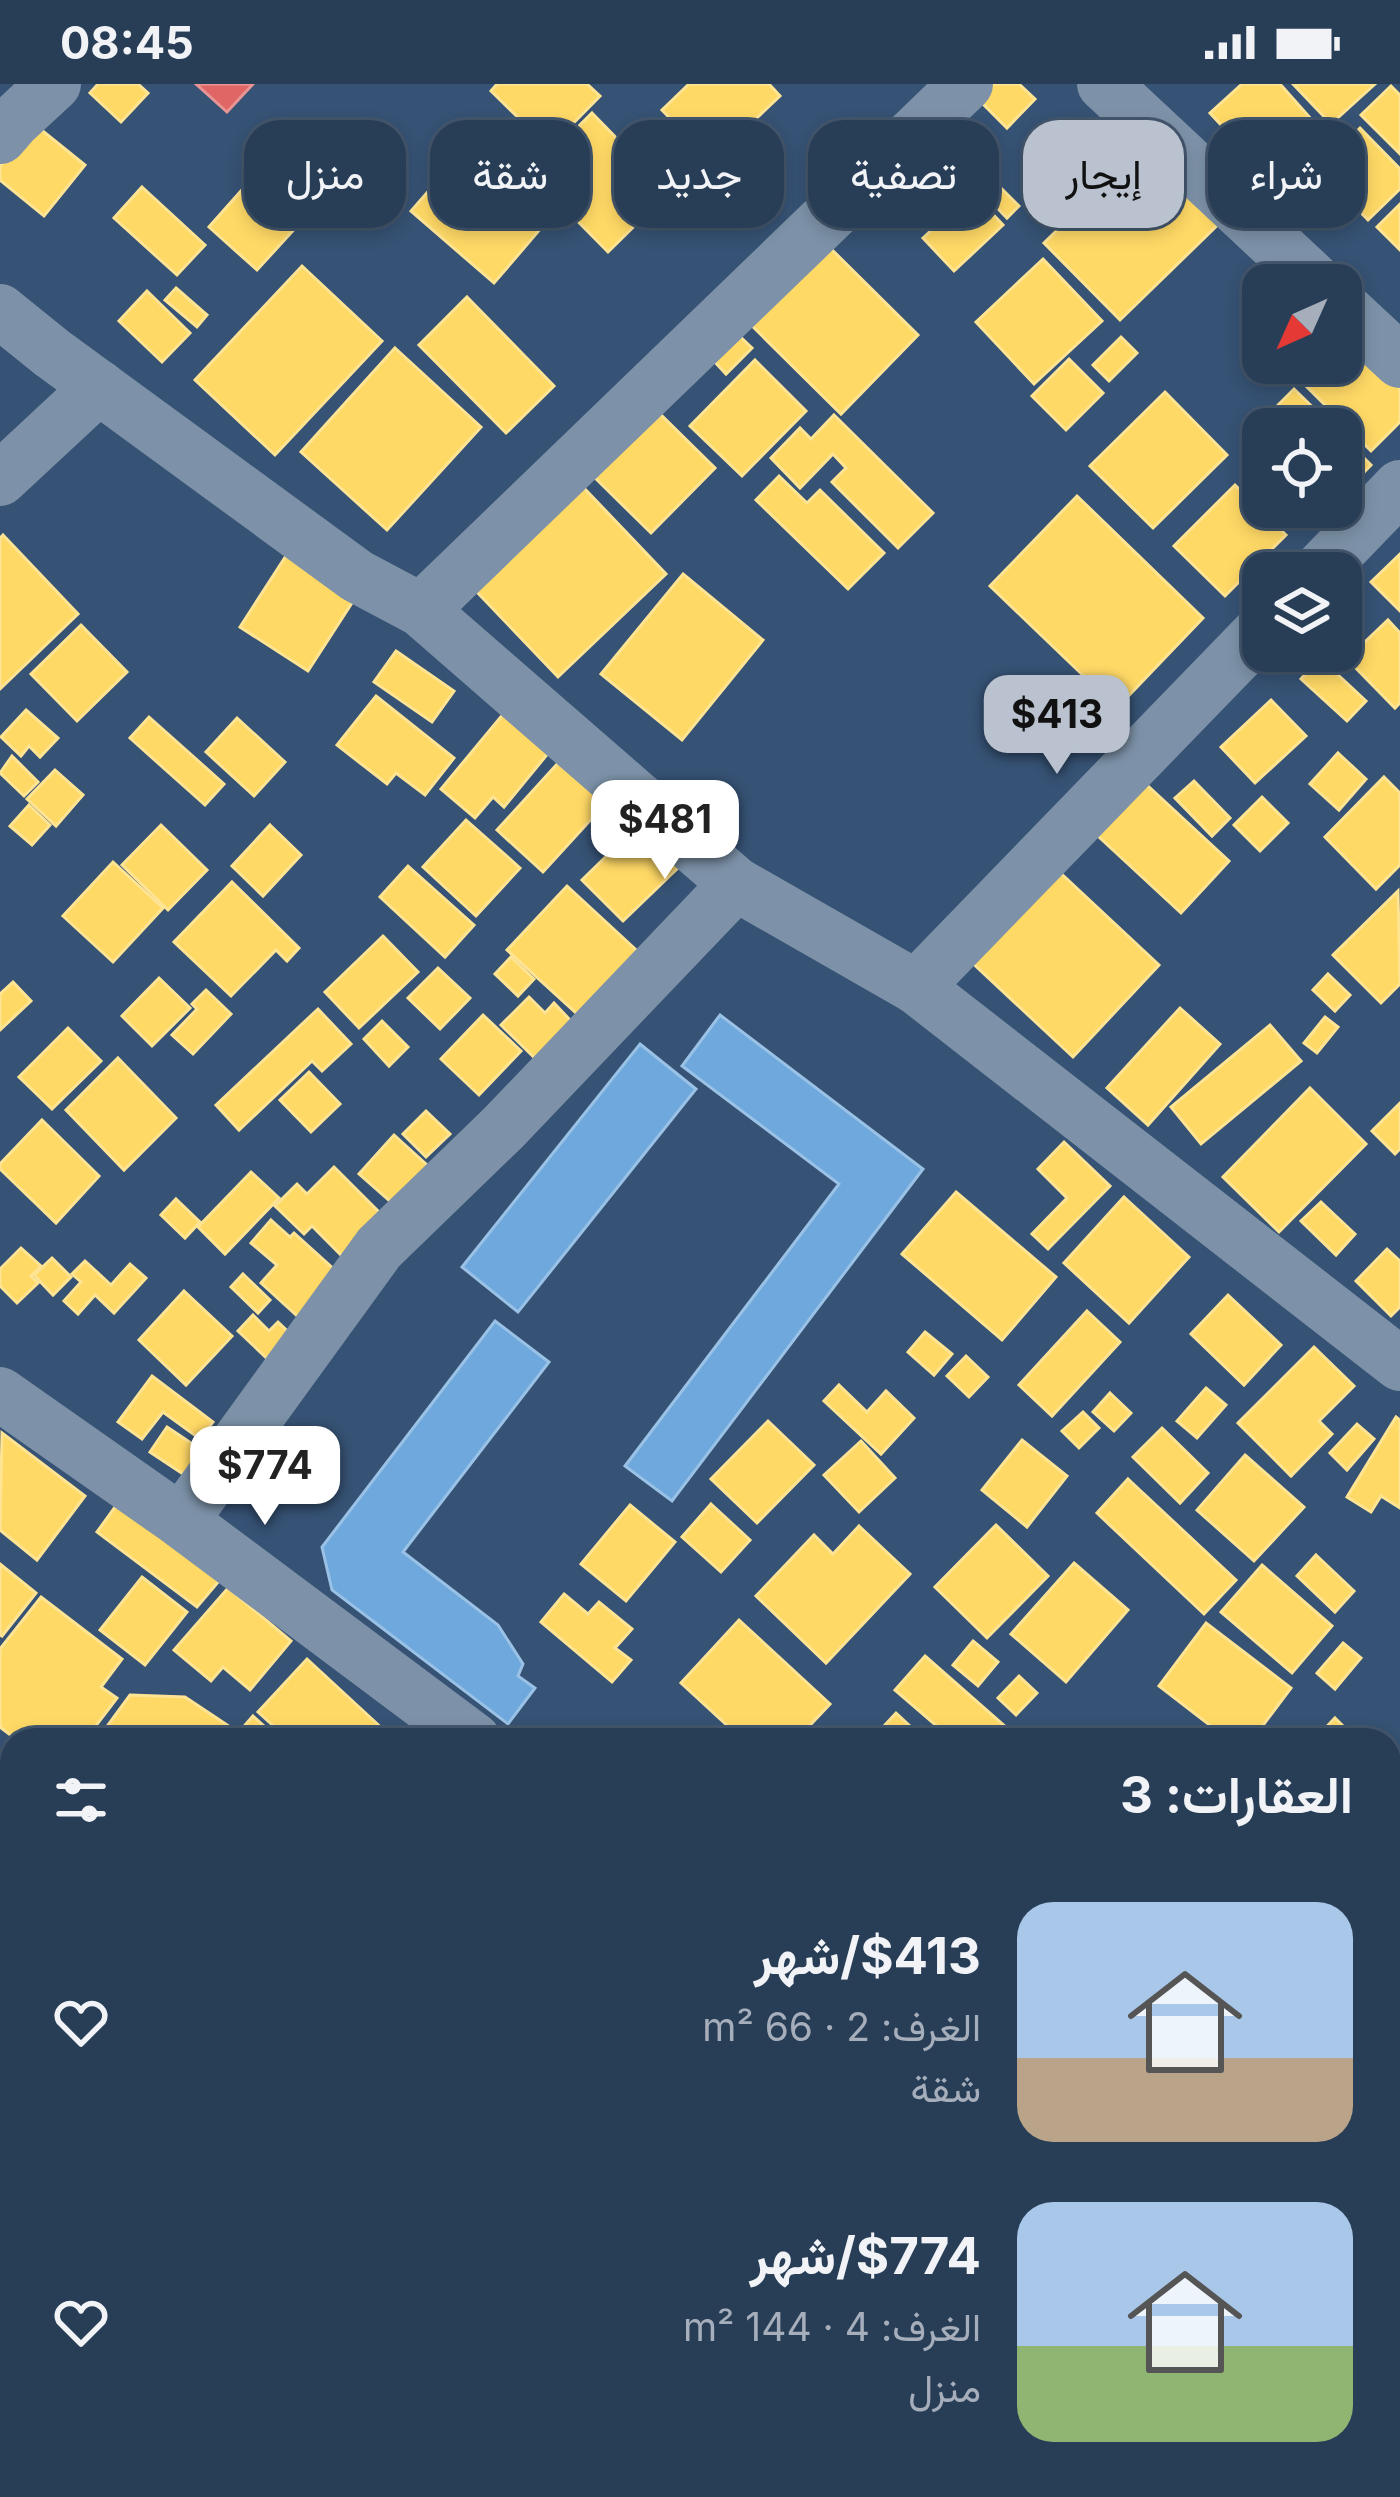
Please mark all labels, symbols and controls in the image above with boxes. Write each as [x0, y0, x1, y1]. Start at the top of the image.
text: 08:45 [60, 15, 194, 70]
chip: منزل [244, 120, 406, 228]
chip: شقة [430, 120, 590, 228]
chip: جديد [614, 120, 784, 228]
chip: تصفية [808, 120, 999, 228]
chip: إيجار [1023, 120, 1184, 228]
chip: شراء [1208, 120, 1365, 228]
north arrow [1242, 264, 1362, 384]
map controls [1242, 264, 1362, 672]
button: locate [1242, 408, 1362, 528]
button: layers [1242, 552, 1362, 672]
pin: $413 [986, 675, 1128, 777]
text: $413 [1011, 690, 1103, 737]
pin: $481 [594, 780, 736, 882]
text: $481 [618, 795, 712, 842]
pin: $774 [194, 1426, 336, 1528]
text: $774 [217, 1441, 313, 1488]
text: العقارات: 3 [1120, 1764, 1353, 1825]
icon: filters [48, 1767, 114, 1833]
text: $413/شهر [754, 1925, 981, 1986]
icon: home [1113, 1950, 1257, 2094]
icon: heart [48, 1989, 114, 2055]
text: الغرف: 2 · 66 m² [702, 2003, 981, 2050]
text: شقة [911, 2064, 981, 2111]
text: $774/شهر [750, 2225, 981, 2286]
icon: home [1113, 2250, 1257, 2394]
icon: heart [48, 2289, 114, 2355]
text: الغرف: 4 · 144 m² [683, 2303, 981, 2350]
text: منزل [908, 2364, 981, 2411]

